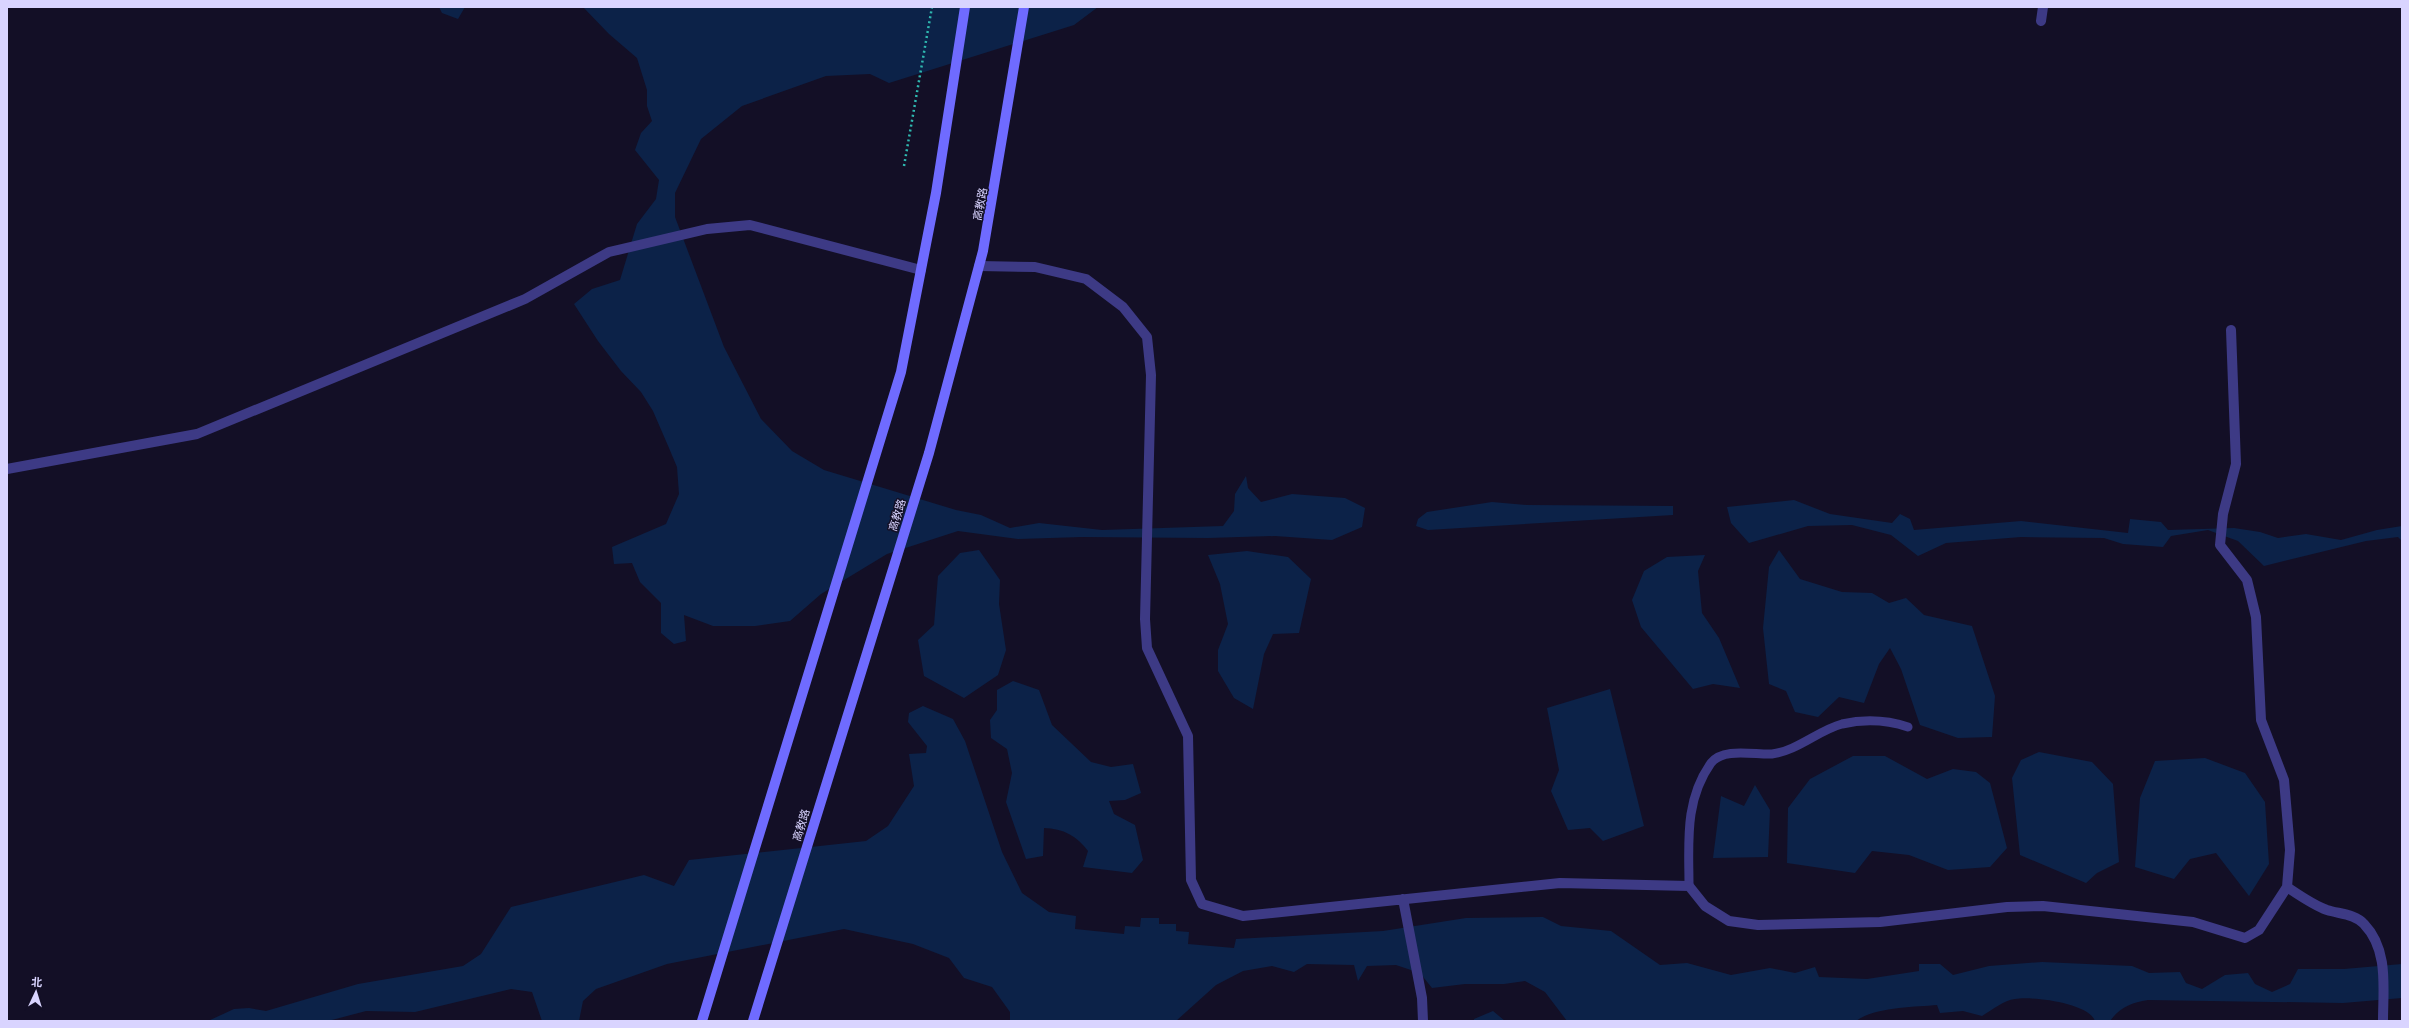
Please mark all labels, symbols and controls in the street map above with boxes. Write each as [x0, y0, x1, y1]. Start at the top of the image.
street label: 高教路 [970, 186, 989, 221]
street label: 高教路 [885, 497, 908, 533]
street label: 高教路 [789, 807, 812, 843]
north arrow [16, 972, 56, 1012]
text: 北 [31, 975, 43, 988]

